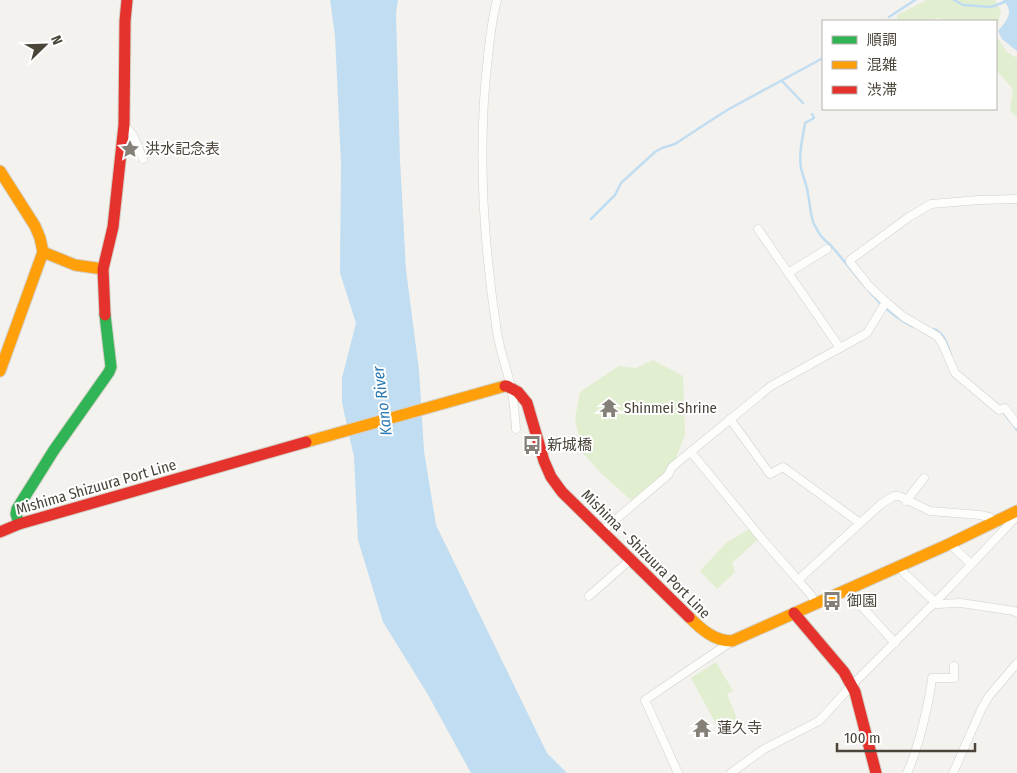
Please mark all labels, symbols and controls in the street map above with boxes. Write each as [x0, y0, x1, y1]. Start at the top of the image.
north arrow [20, 20, 70, 70]
legend [822, 20, 997, 110]
text: 順調 [867, 31, 897, 49]
text: N [47, 33, 66, 47]
text: 混雑 [867, 56, 897, 74]
text: 渋滞 [867, 81, 897, 99]
place icon: 洪水記念表 [119, 138, 141, 160]
place label: 洪水記念表 [145, 140, 220, 158]
water label: Kano River [368, 365, 396, 437]
temple icon: Shinmei Shrine [598, 397, 620, 419]
place label: Shinmei Shrine [624, 399, 717, 417]
bus stop icon: 新城橋 [521, 434, 543, 456]
place label: 新城橋 [547, 436, 592, 454]
street label: Mishima Shizuura Port Line [14, 455, 178, 519]
street label: Mishima - Shizuura Port Line [578, 486, 714, 622]
bus stop icon: 御園 [821, 590, 843, 612]
place label: 御園 [847, 592, 877, 610]
temple icon: 蓮久寺 [691, 717, 713, 739]
place label: 蓮久寺 [717, 719, 762, 737]
scale bar [837, 720, 974, 752]
text: 100 m [844, 729, 881, 747]

